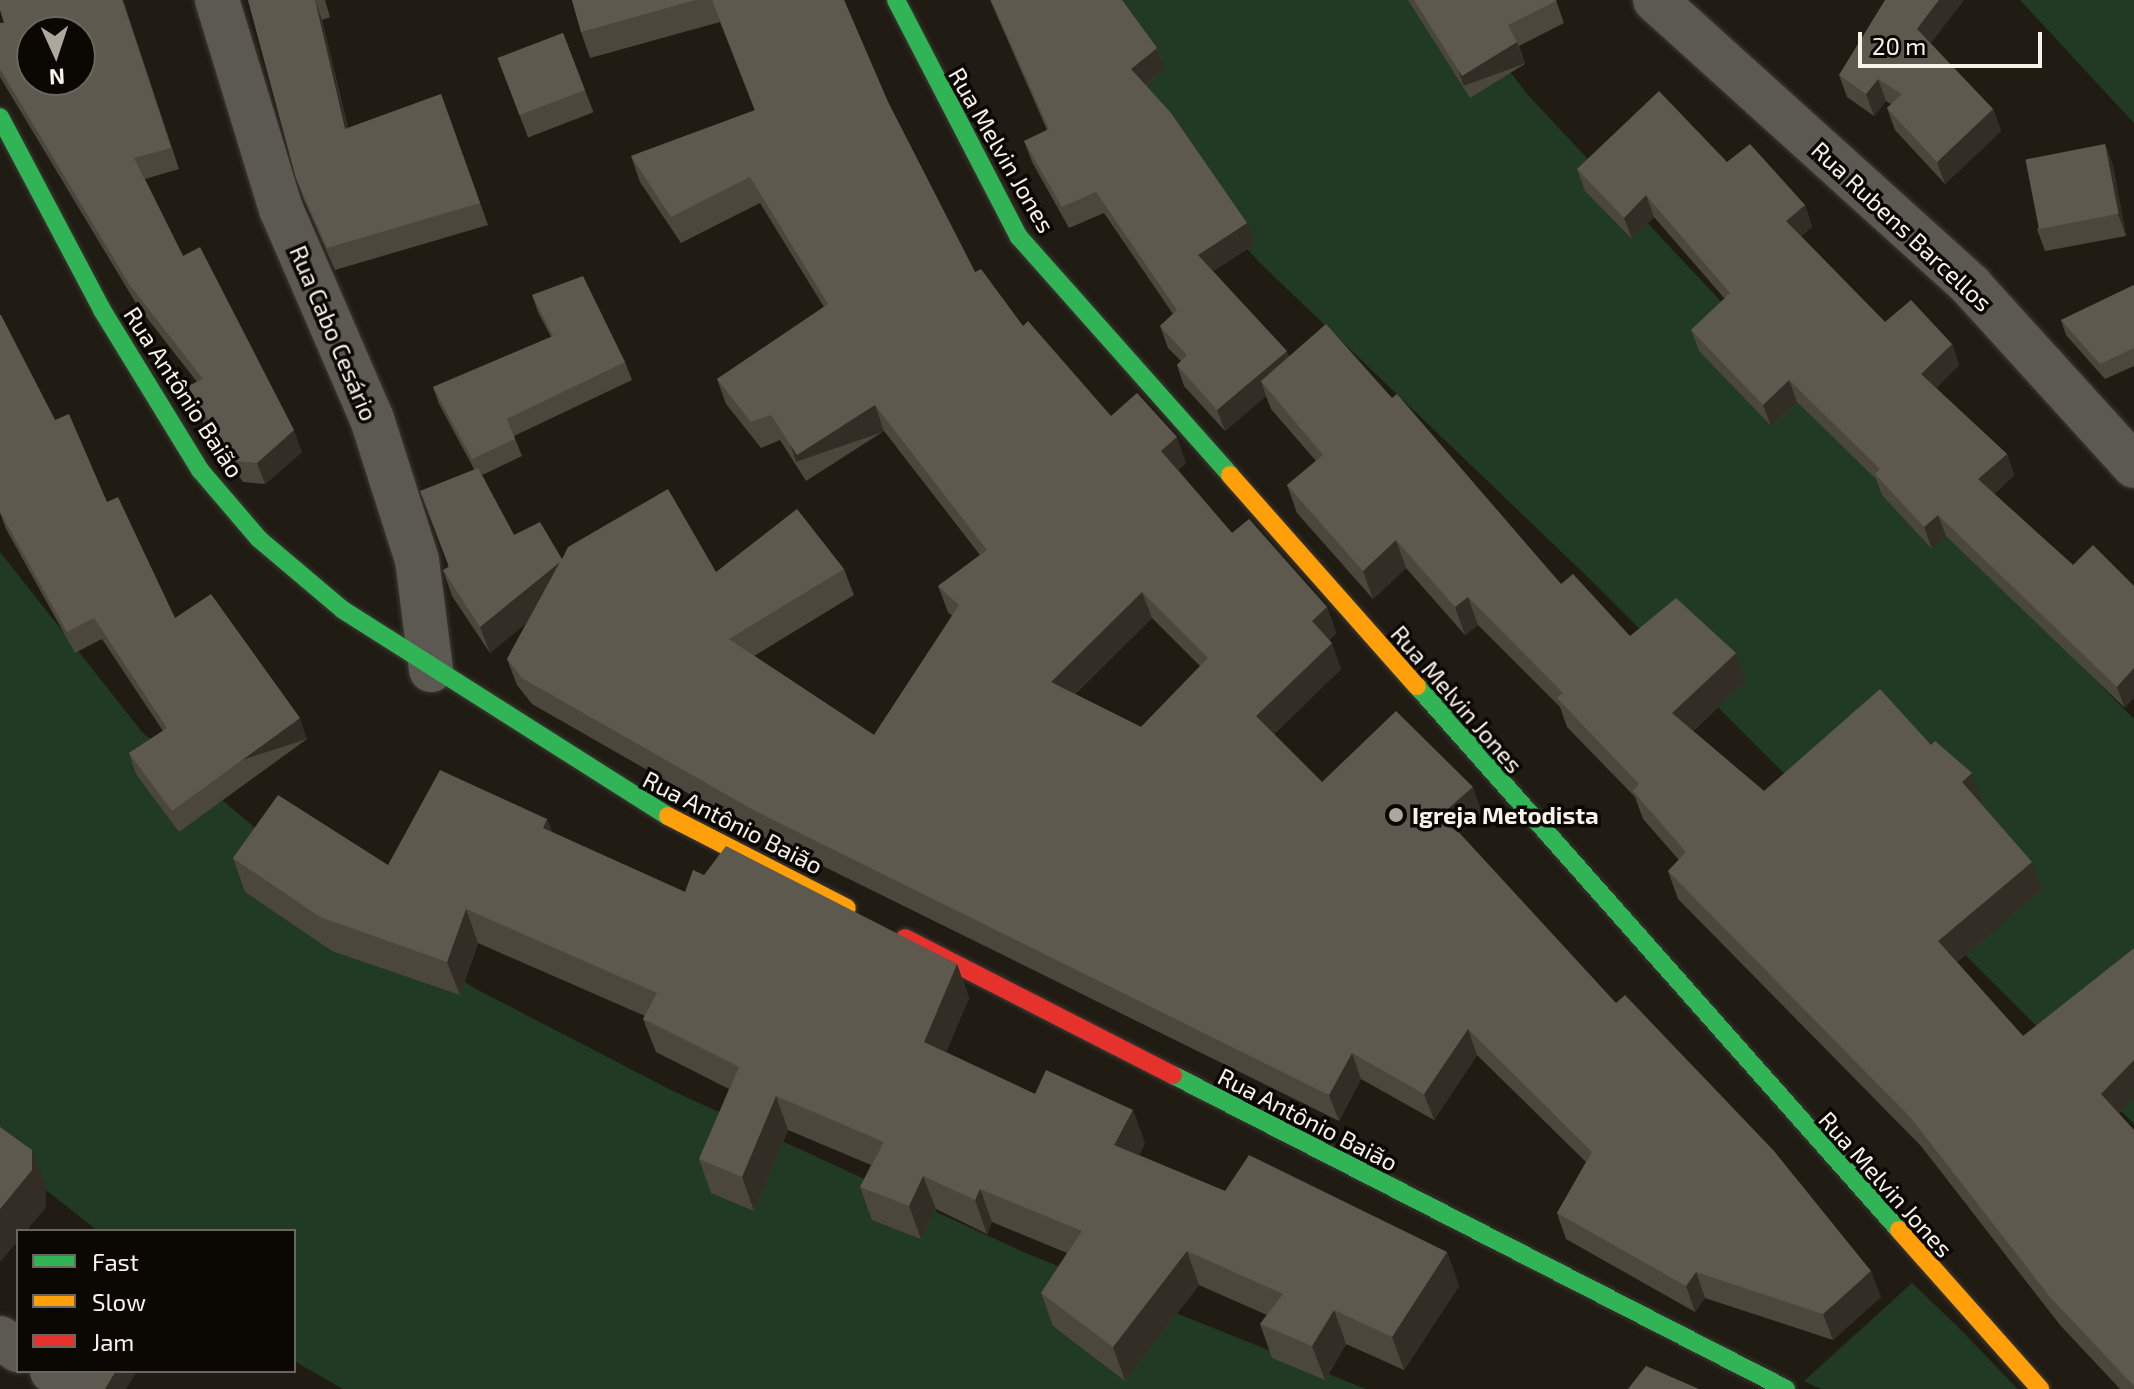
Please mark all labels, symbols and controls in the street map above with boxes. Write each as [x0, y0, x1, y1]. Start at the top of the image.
north arrow [16, 16, 96, 96]
scale bar [1862, 16, 2046, 66]
text: 20 m [1872, 31, 1926, 60]
street label: Rua Melvin Jones [943, 62, 1061, 238]
text: N [49, 65, 66, 91]
street label: Rua Rubens Barcellos [1806, 135, 1998, 317]
street label: Rua Cabo Cesário [284, 241, 384, 425]
street label: Rua Antônio Baião [118, 301, 250, 483]
street label: Rua Melvin Jones [1385, 619, 1529, 779]
street label: Rua Antônio Baião [638, 764, 828, 880]
place label: Igreja Metodista [1412, 801, 1599, 829]
marker: Igreja Metodista [1387, 806, 1405, 824]
street label: Rua Antônio Baião [1213, 1061, 1403, 1177]
street label: Rua Melvin Jones [1813, 1105, 1959, 1263]
legend [16, 1229, 296, 1373]
text: Fast [92, 1247, 139, 1276]
text: Slow [92, 1287, 146, 1316]
text: Jam [92, 1327, 134, 1356]

